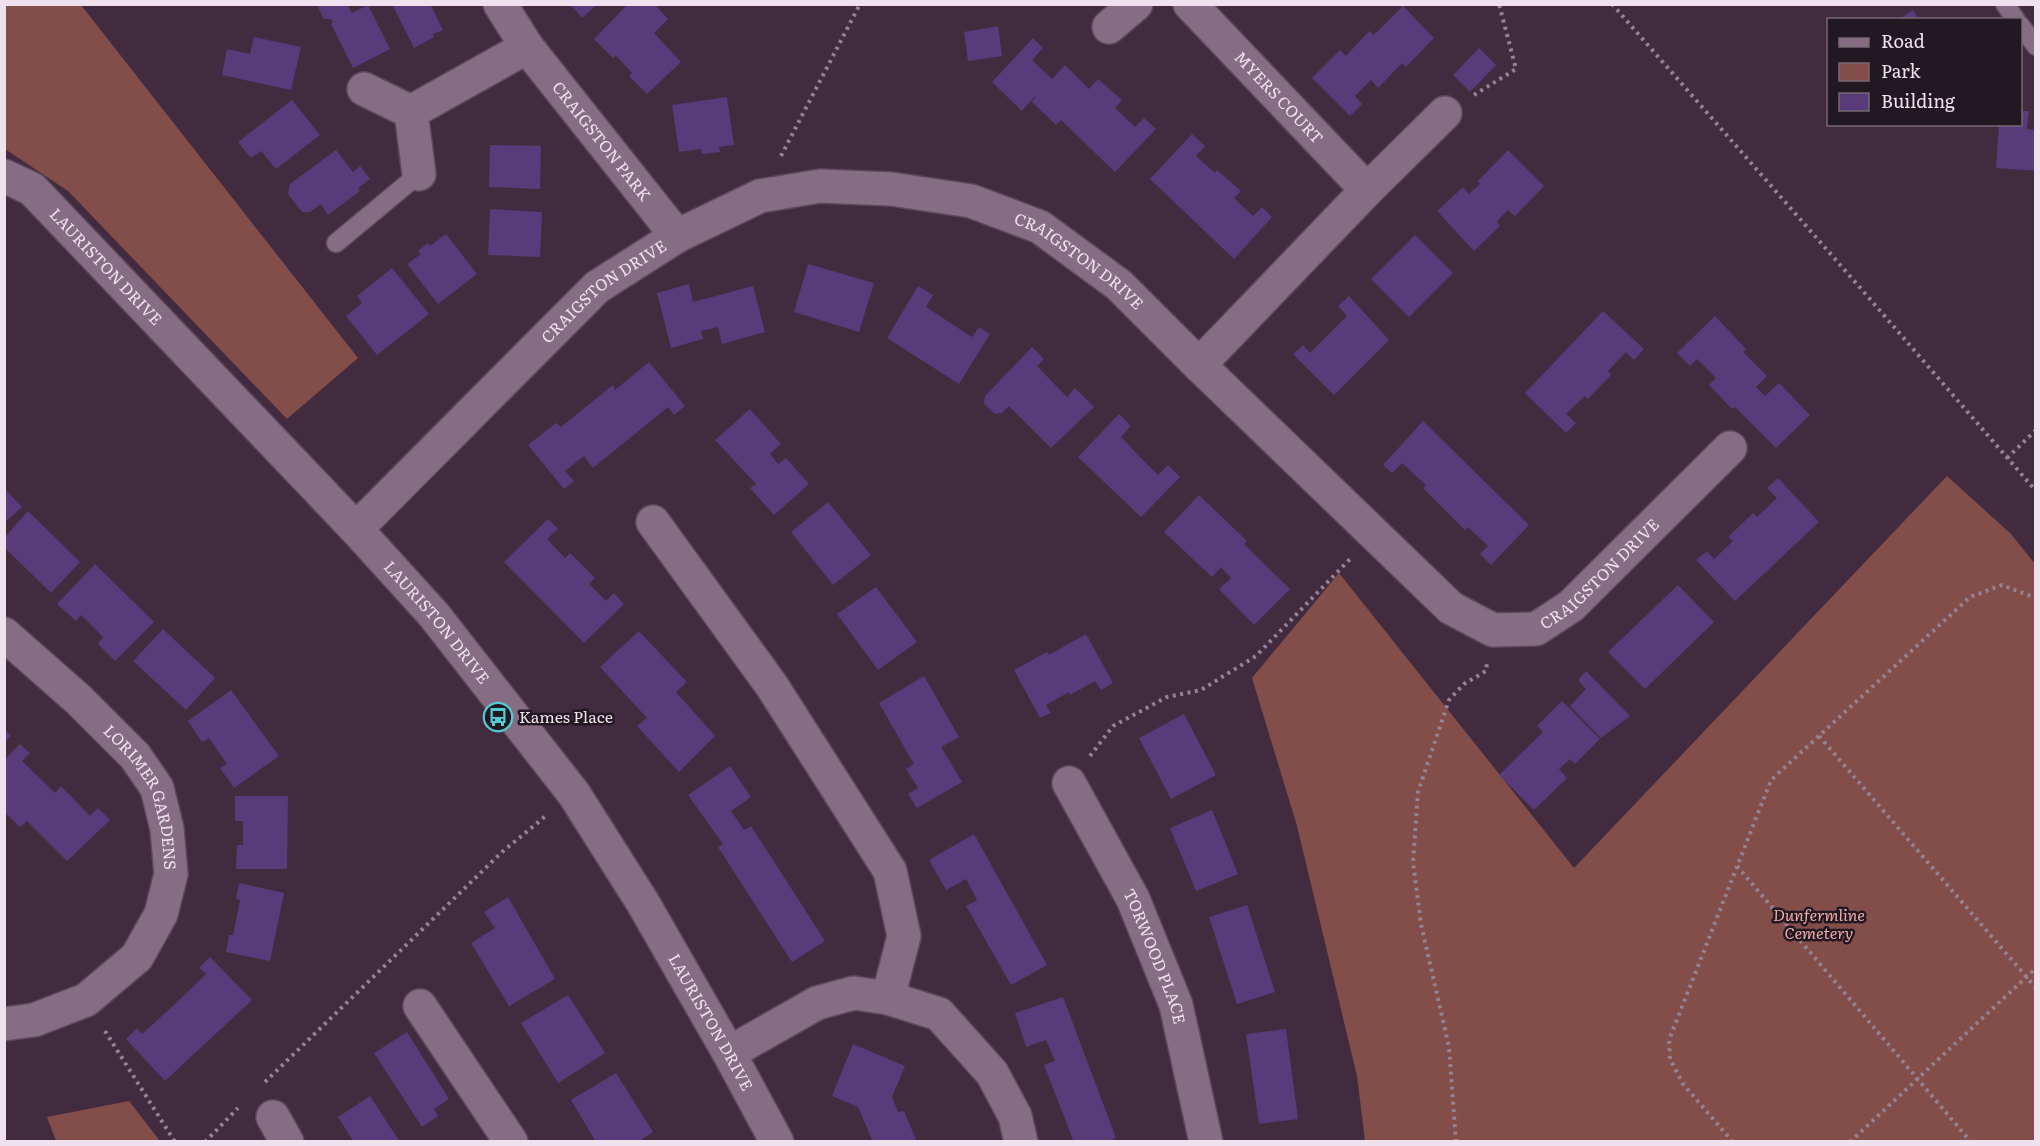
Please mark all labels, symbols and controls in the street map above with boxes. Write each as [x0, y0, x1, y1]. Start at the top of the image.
legend [1827, 18, 2022, 126]
text: Road [1881, 27, 1925, 54]
street label: MYERS COURT [1230, 45, 1330, 149]
text: Park [1881, 57, 1922, 84]
street label: CRAIGSTON PARK [547, 76, 658, 206]
text: Building [1881, 87, 1956, 114]
street label: LAURISTON DRIVE [45, 202, 168, 330]
street label: CRAIGSTON DRIVE [1011, 205, 1150, 314]
street label: CRAIGSTON DRIVE [535, 233, 670, 348]
street label: CRAIGSTON DRIVE [1534, 512, 1664, 635]
street label: LAURISTON DRIVE [379, 555, 496, 688]
bus stop icon: Kames Place [482, 701, 514, 733]
place label: Kames Place [519, 704, 613, 728]
street label: LORIMER GARDENS [99, 718, 184, 871]
street label: TORWOOD PLACE [1118, 884, 1193, 1026]
park label: Dunfermline Cemetery [1773, 902, 1865, 944]
street label: LAURISTON DRIVE [663, 949, 760, 1095]

